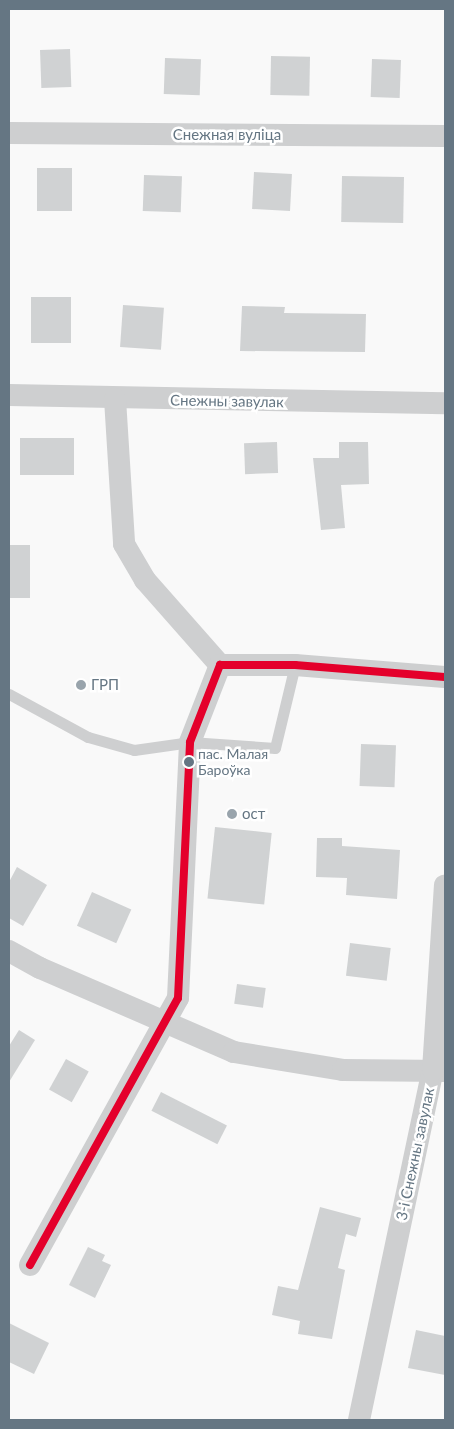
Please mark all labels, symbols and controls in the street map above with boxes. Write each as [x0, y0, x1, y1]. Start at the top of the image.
street label: Снежная вуліца [173, 126, 281, 144]
street label: Снежны завулак [170, 391, 284, 411]
place label: ГРП [91, 676, 119, 694]
marker: ГРП [75, 679, 87, 691]
place label: пас. Малая Бароўка [198, 746, 268, 779]
marker: пас. Малая Бароўка [184, 757, 194, 767]
place label: ост [242, 805, 265, 823]
marker: ост [226, 808, 238, 820]
street label: 3-і Снежны завулак [392, 1086, 438, 1222]

